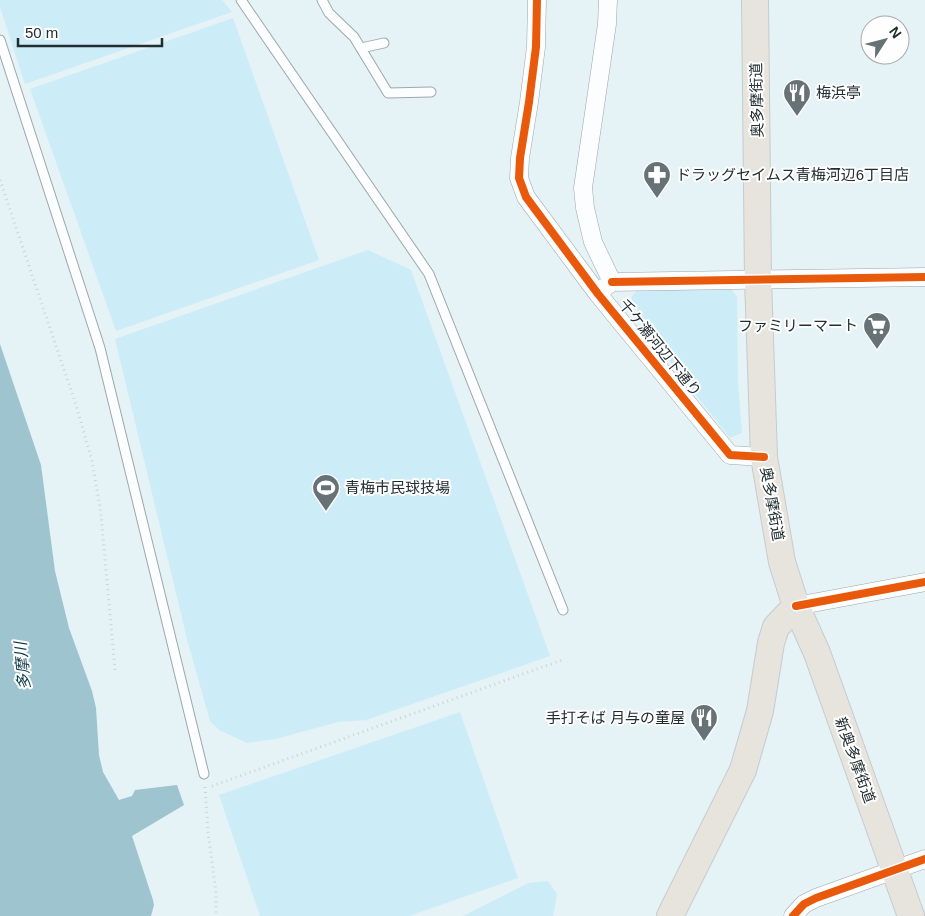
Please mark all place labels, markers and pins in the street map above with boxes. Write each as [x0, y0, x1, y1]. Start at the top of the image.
restaurant icon: 梅浜亭 [782, 78, 812, 117]
place label: 梅浜亭 [816, 84, 861, 101]
pharmacy icon: ドラッグセイムス青梅河辺6丁目店 [642, 160, 672, 199]
place label: ドラッグセイムス青梅河辺6丁目店 [676, 166, 909, 183]
supermarket icon: ファミリーマート [862, 311, 892, 350]
place label: ファミリーマート [738, 317, 858, 334]
sports icon: 青梅市民球技場 [311, 473, 341, 512]
place label: 青梅市民球技場 [345, 479, 450, 496]
restaurant icon: 手打そば 月与の童屋 [689, 703, 719, 742]
place label: 手打そば 月与の童屋 [546, 709, 685, 726]

